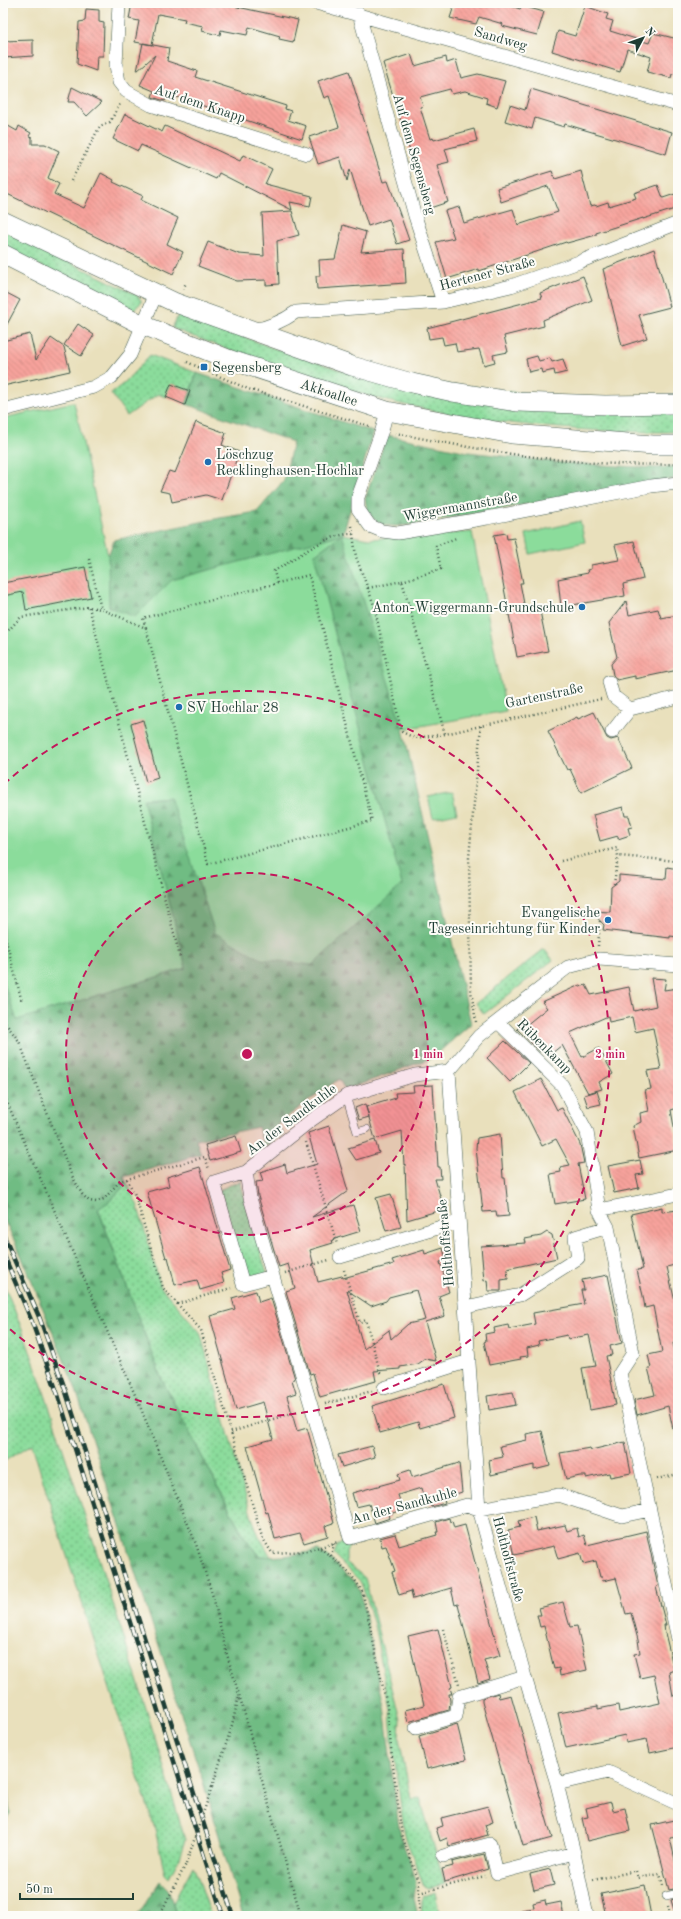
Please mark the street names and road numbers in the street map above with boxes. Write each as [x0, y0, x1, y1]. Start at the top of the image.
street label: Sandweg [473, 25, 529, 53]
street label: Auf dem Knapp [152, 83, 247, 125]
street label: Auf dem Segensberg [390, 92, 438, 217]
street label: Hertener Straße [438, 254, 537, 293]
street label: Akkoallee [298, 377, 359, 409]
street label: Wiggermannstraße [402, 490, 519, 524]
street label: Gartenstraße [504, 681, 584, 711]
street label: Rübenkamp [514, 1017, 574, 1077]
street label: An der Sandkuhle [244, 1082, 339, 1158]
street label: Holthoffstraße [435, 1199, 457, 1287]
street label: An der Sandkuhle [350, 1485, 459, 1527]
street label: Holthoffstraße [490, 1515, 526, 1604]

